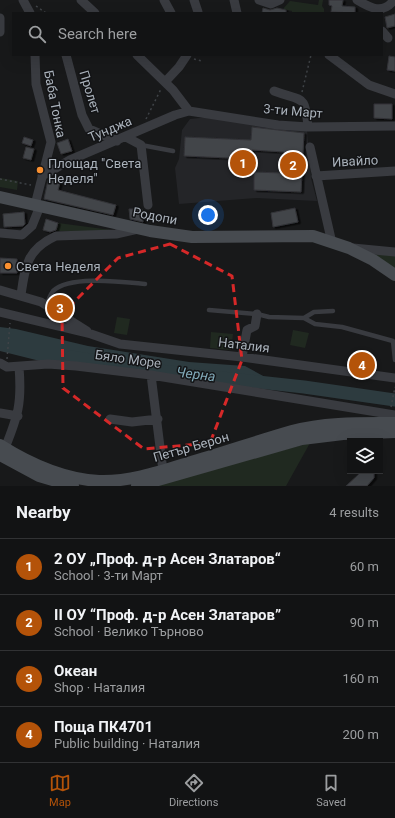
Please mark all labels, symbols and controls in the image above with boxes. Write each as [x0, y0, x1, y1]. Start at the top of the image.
search box [12, 12, 383, 56]
icon: search [26, 23, 48, 45]
text: Search here [58, 25, 137, 43]
street label: Баба Тонка [41, 69, 69, 139]
street label: Пролет [76, 69, 104, 115]
street label: 3-ти Март [263, 101, 323, 121]
street label: Тунджа [86, 113, 134, 145]
pin: 1 [230, 148, 256, 178]
pin: 2 [280, 150, 306, 180]
street label: Ивайло [332, 152, 378, 170]
place label: Площад "Света Неделя" [48, 156, 141, 186]
marker: Площад "Света Неделя" [35, 165, 45, 175]
street label: Родопи [131, 204, 179, 228]
your location [198, 205, 218, 225]
place label: Света Неделя [16, 259, 101, 274]
marker: Света Неделя [3, 261, 13, 271]
pin: 3 [47, 293, 73, 323]
street label: Наталия [217, 334, 271, 356]
street label: Бяло Море [94, 347, 162, 371]
pin: 4 [349, 350, 375, 380]
water label: Черна [175, 364, 217, 384]
street label: Петър Берон [151, 429, 231, 465]
map controls [347, 438, 383, 474]
button: layers [347, 438, 383, 474]
text: Nearby [16, 502, 71, 522]
text: 4 results [329, 505, 379, 520]
text: 2 ОУ „Проф. д-р Асен Златаров“ [54, 550, 281, 568]
text: 1 [25, 559, 33, 574]
text: 60 m [350, 559, 379, 574]
text: School · 3-ти Март [54, 568, 163, 583]
text: II ОУ “Проф. д-р Асен Златаров” [54, 606, 281, 624]
text: 2 [25, 615, 33, 630]
text: 90 m [350, 615, 379, 630]
text: School · Велико Търново [54, 624, 204, 639]
text: Океан [54, 662, 97, 680]
text: 3 [25, 671, 33, 686]
text: 160 m [342, 671, 379, 686]
text: Shop · Наталия [54, 680, 145, 695]
text: Поща ПК4701 [54, 718, 153, 736]
text: 4 [25, 727, 33, 742]
text: 200 m [342, 727, 379, 742]
text: Public building · Наталия [54, 736, 200, 751]
tab: Map [49, 772, 71, 809]
tab: Directions [169, 772, 218, 809]
tab: Saved [316, 772, 346, 809]

